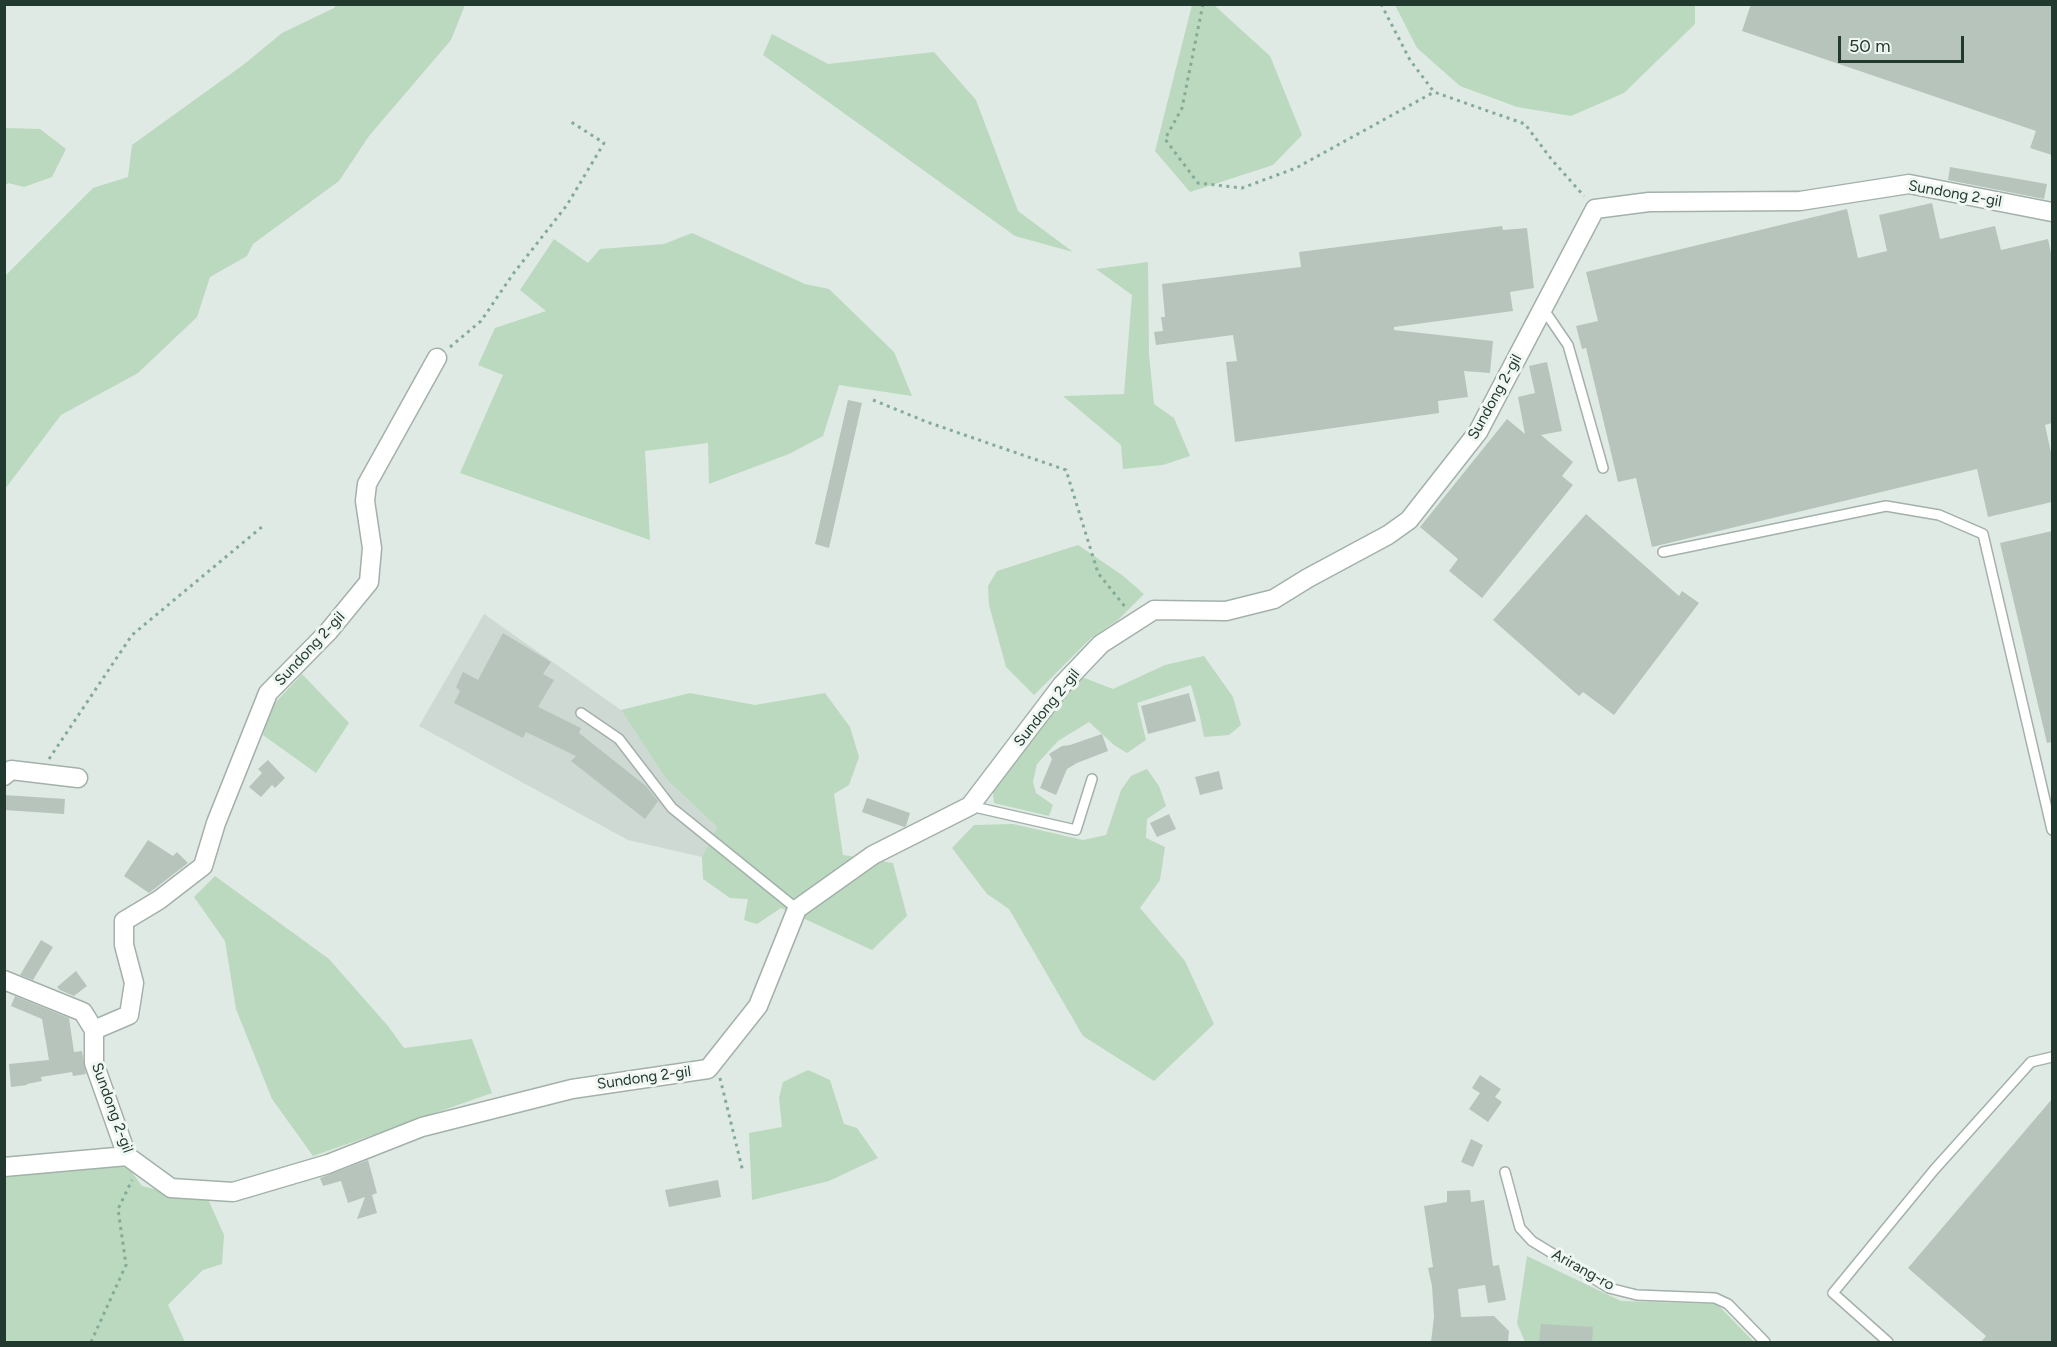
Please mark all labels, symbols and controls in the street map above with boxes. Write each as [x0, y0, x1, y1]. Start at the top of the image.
scale bar [1841, 24, 1967, 62]
text: 50 m [1849, 35, 1891, 57]
street label: Sundong 2-gil [1907, 177, 2003, 211]
street label: Sundong 2-gil [1464, 351, 1526, 443]
street label: Sundong 2-gil [271, 608, 349, 690]
street label: Sundong 2-gil [1010, 666, 1084, 750]
street label: Sundong 2-gil [87, 1061, 137, 1155]
street label: Sundong 2-gil [596, 1063, 692, 1093]
street label: Arirang-ro [1549, 1245, 1617, 1295]

